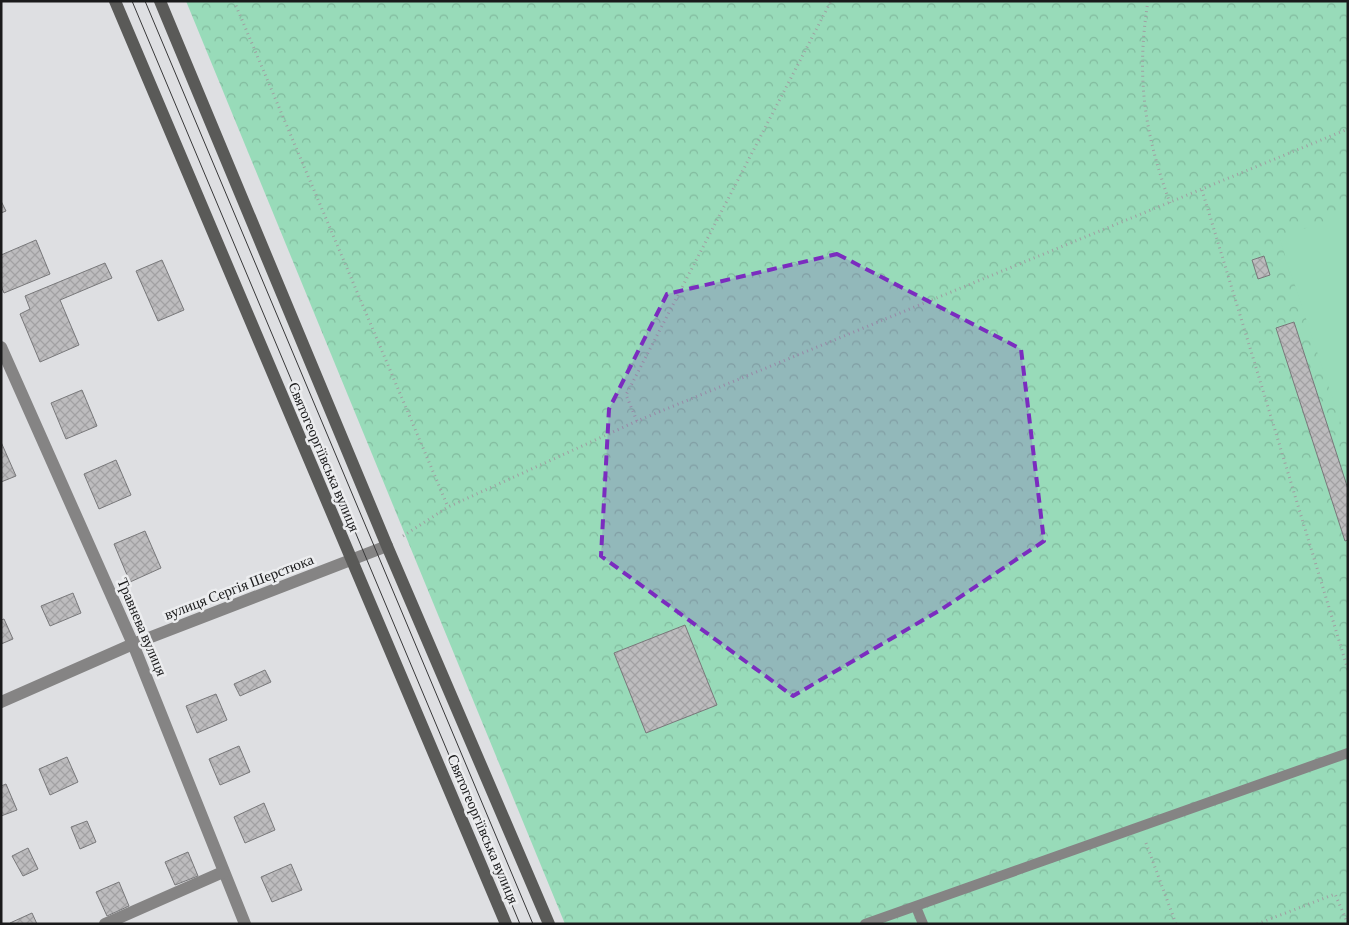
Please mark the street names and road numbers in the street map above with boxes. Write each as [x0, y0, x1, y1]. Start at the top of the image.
street label: Святогеоргіївська вулиця [285, 380, 363, 534]
street label: вулиця Сергія Шерстюка [162, 551, 316, 623]
street label: Травнева вулиця [114, 576, 170, 678]
street label: Святогеоргіївська вулиця [444, 752, 522, 906]

